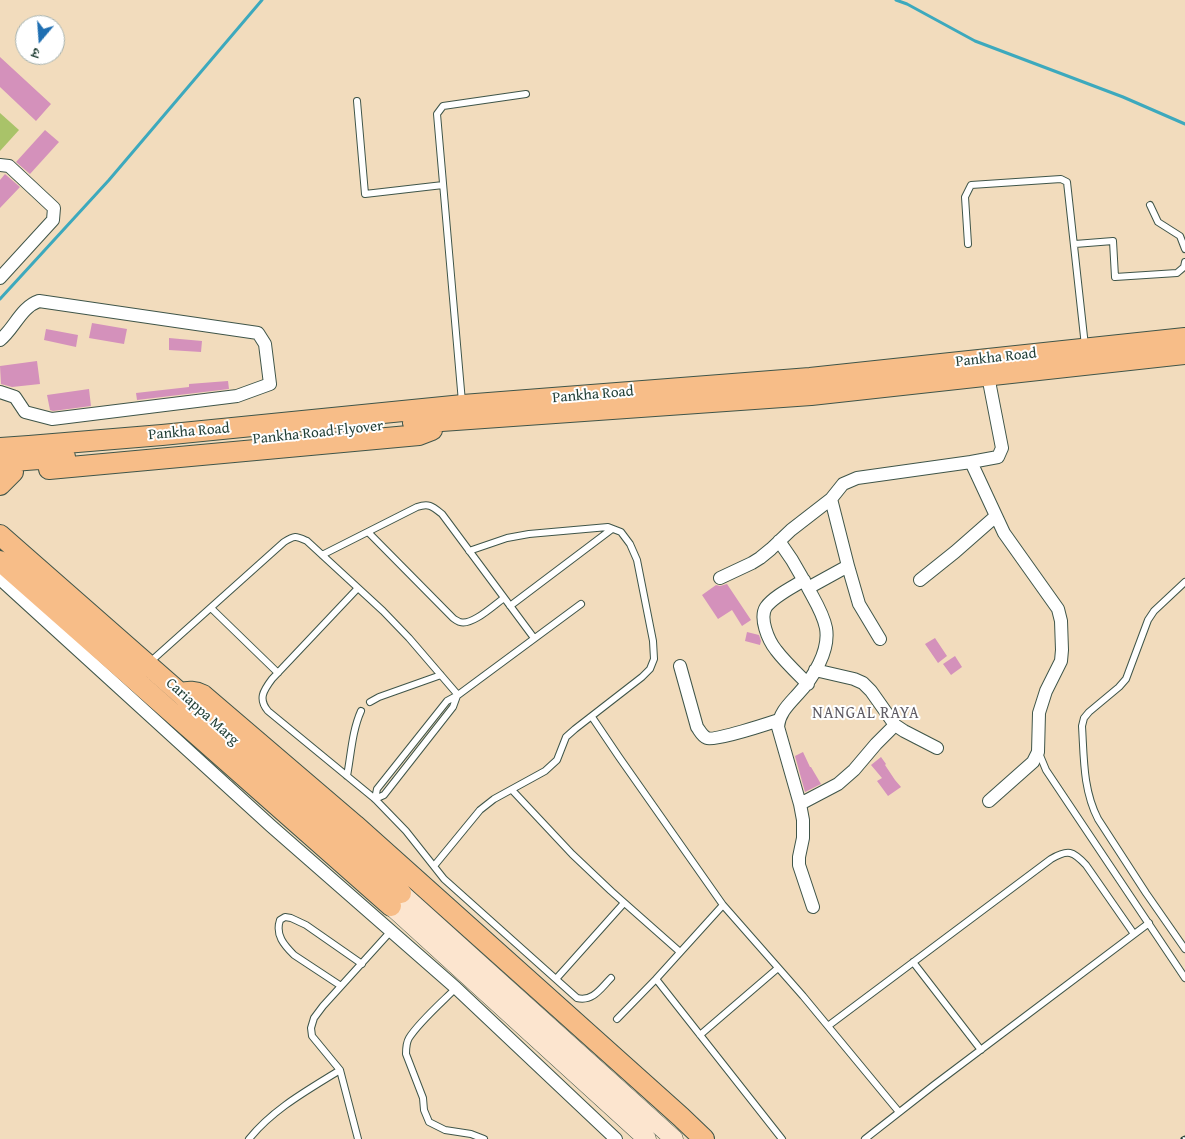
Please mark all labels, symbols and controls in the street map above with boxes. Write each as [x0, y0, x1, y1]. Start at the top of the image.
north arrow [15, 15, 65, 65]
text: उ [29, 43, 42, 64]
street label: Pankha Road [955, 345, 1037, 371]
street label: Pankha Road [552, 382, 634, 408]
street label: Pankha Road Flyover [252, 417, 384, 449]
street label: Pankha Road [148, 419, 230, 445]
street label: Cariappa Marg [162, 674, 242, 750]
district label: NANGAL RAYA [811, 704, 921, 724]

